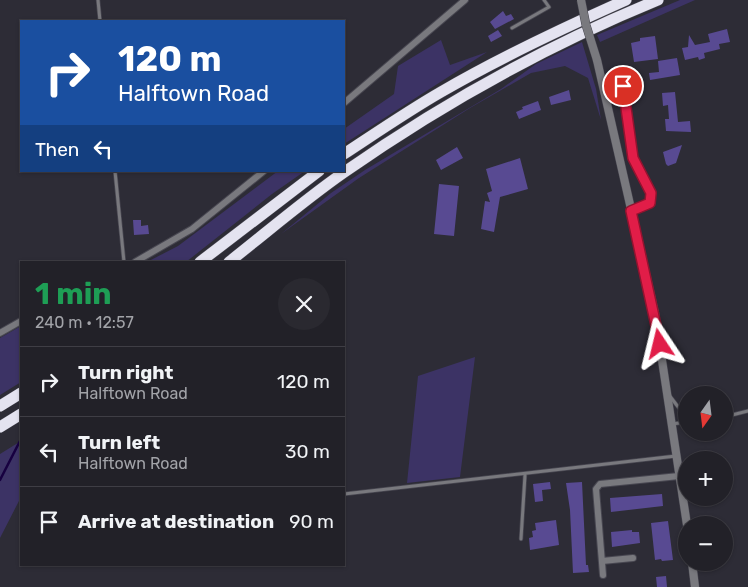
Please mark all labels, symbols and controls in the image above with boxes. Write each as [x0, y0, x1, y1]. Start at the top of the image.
text: 120 m [118, 38, 221, 80]
icon: right [35, 40, 100, 105]
pin [602, 65, 644, 107]
icon: arrive [609, 72, 637, 100]
text: Halftown Road [118, 80, 269, 107]
icon: left [89, 135, 117, 163]
text: Then [35, 138, 79, 161]
text: 1 min [35, 276, 112, 312]
button: close [278, 278, 330, 330]
text: 240 m · 12:57 [35, 313, 134, 332]
position arrow [633, 317, 685, 369]
text: Turn right [78, 361, 173, 384]
icon: right [35, 368, 63, 396]
text: 120 m [277, 370, 330, 393]
text: Halftown Road [78, 384, 188, 403]
north arrow [678, 386, 732, 441]
map controls [678, 386, 733, 571]
text: Turn left [78, 431, 160, 454]
icon: left [35, 438, 63, 466]
text: 30 m [285, 440, 330, 463]
button: + [678, 451, 733, 506]
text: Halftown Road [78, 454, 188, 473]
icon: arrive [35, 508, 63, 536]
text: Arrive at destination [78, 510, 274, 533]
text: 90 m [289, 510, 334, 533]
button: − [678, 516, 733, 571]

